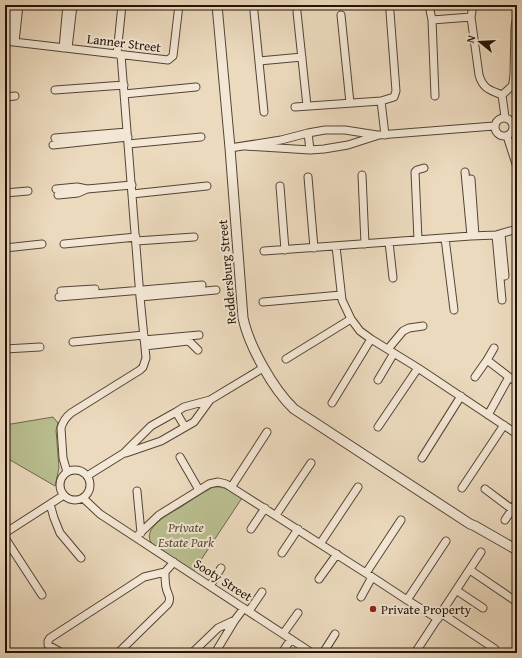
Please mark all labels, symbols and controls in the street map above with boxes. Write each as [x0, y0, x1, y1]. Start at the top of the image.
north arrow [460, 22, 500, 62]
street label: Lanner Street [86, 29, 162, 57]
text: N [462, 32, 479, 45]
street label: Reddersburg Street [213, 218, 241, 325]
park label: Private Estate Park [157, 518, 214, 552]
street label: Sooty Street [190, 554, 256, 606]
place label: Private Property [381, 600, 472, 619]
marker: Private Property [368, 604, 378, 614]

